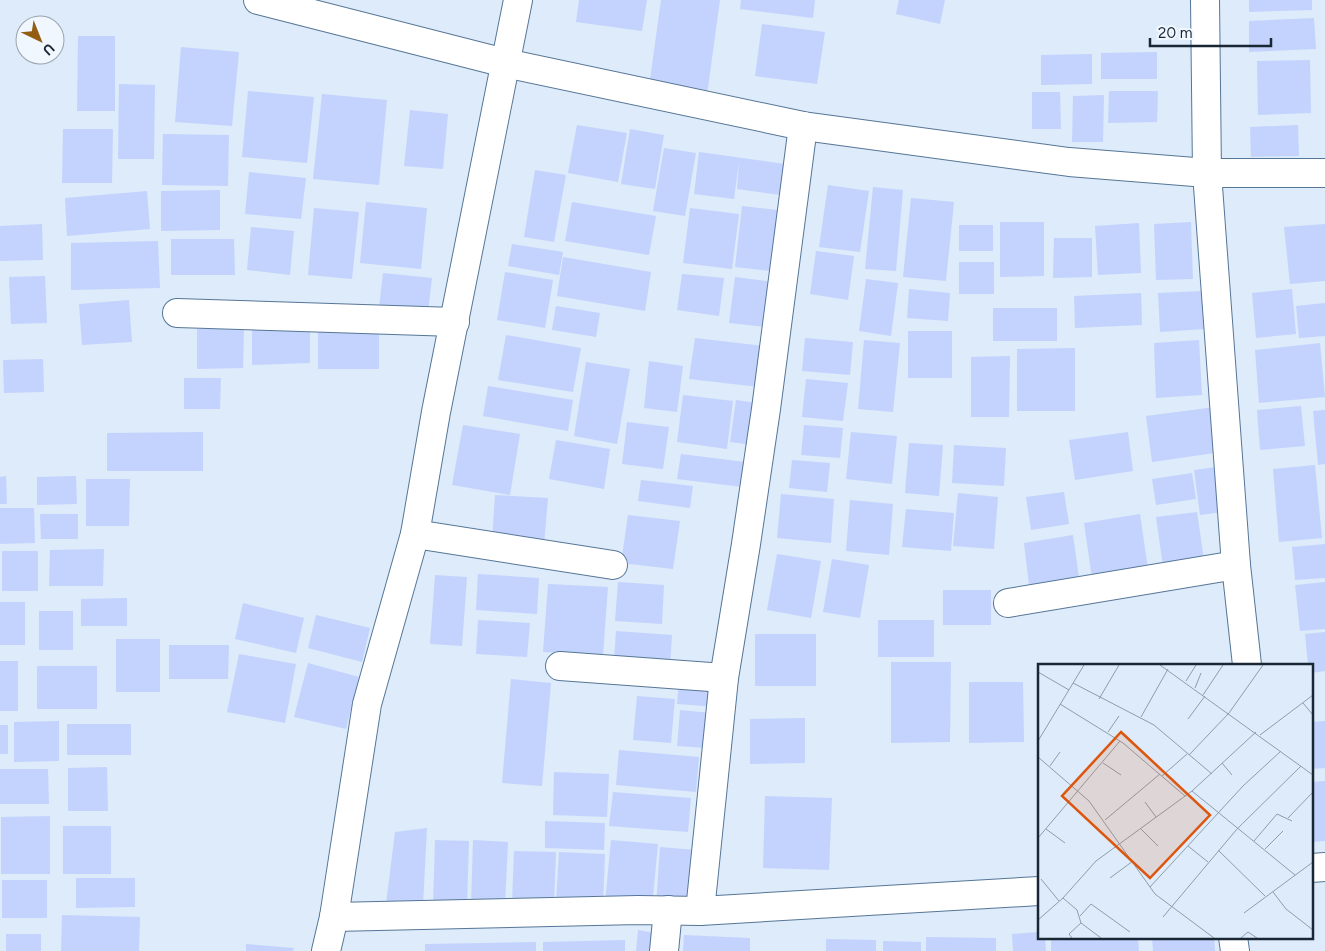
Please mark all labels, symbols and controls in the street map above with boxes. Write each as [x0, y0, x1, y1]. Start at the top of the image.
north arrow [15, 15, 65, 65]
scale bar [1150, 15, 1271, 47]
text: 20 m [1158, 24, 1192, 42]
text: U [39, 40, 58, 59]
inset map [1038, 664, 1312, 938]

